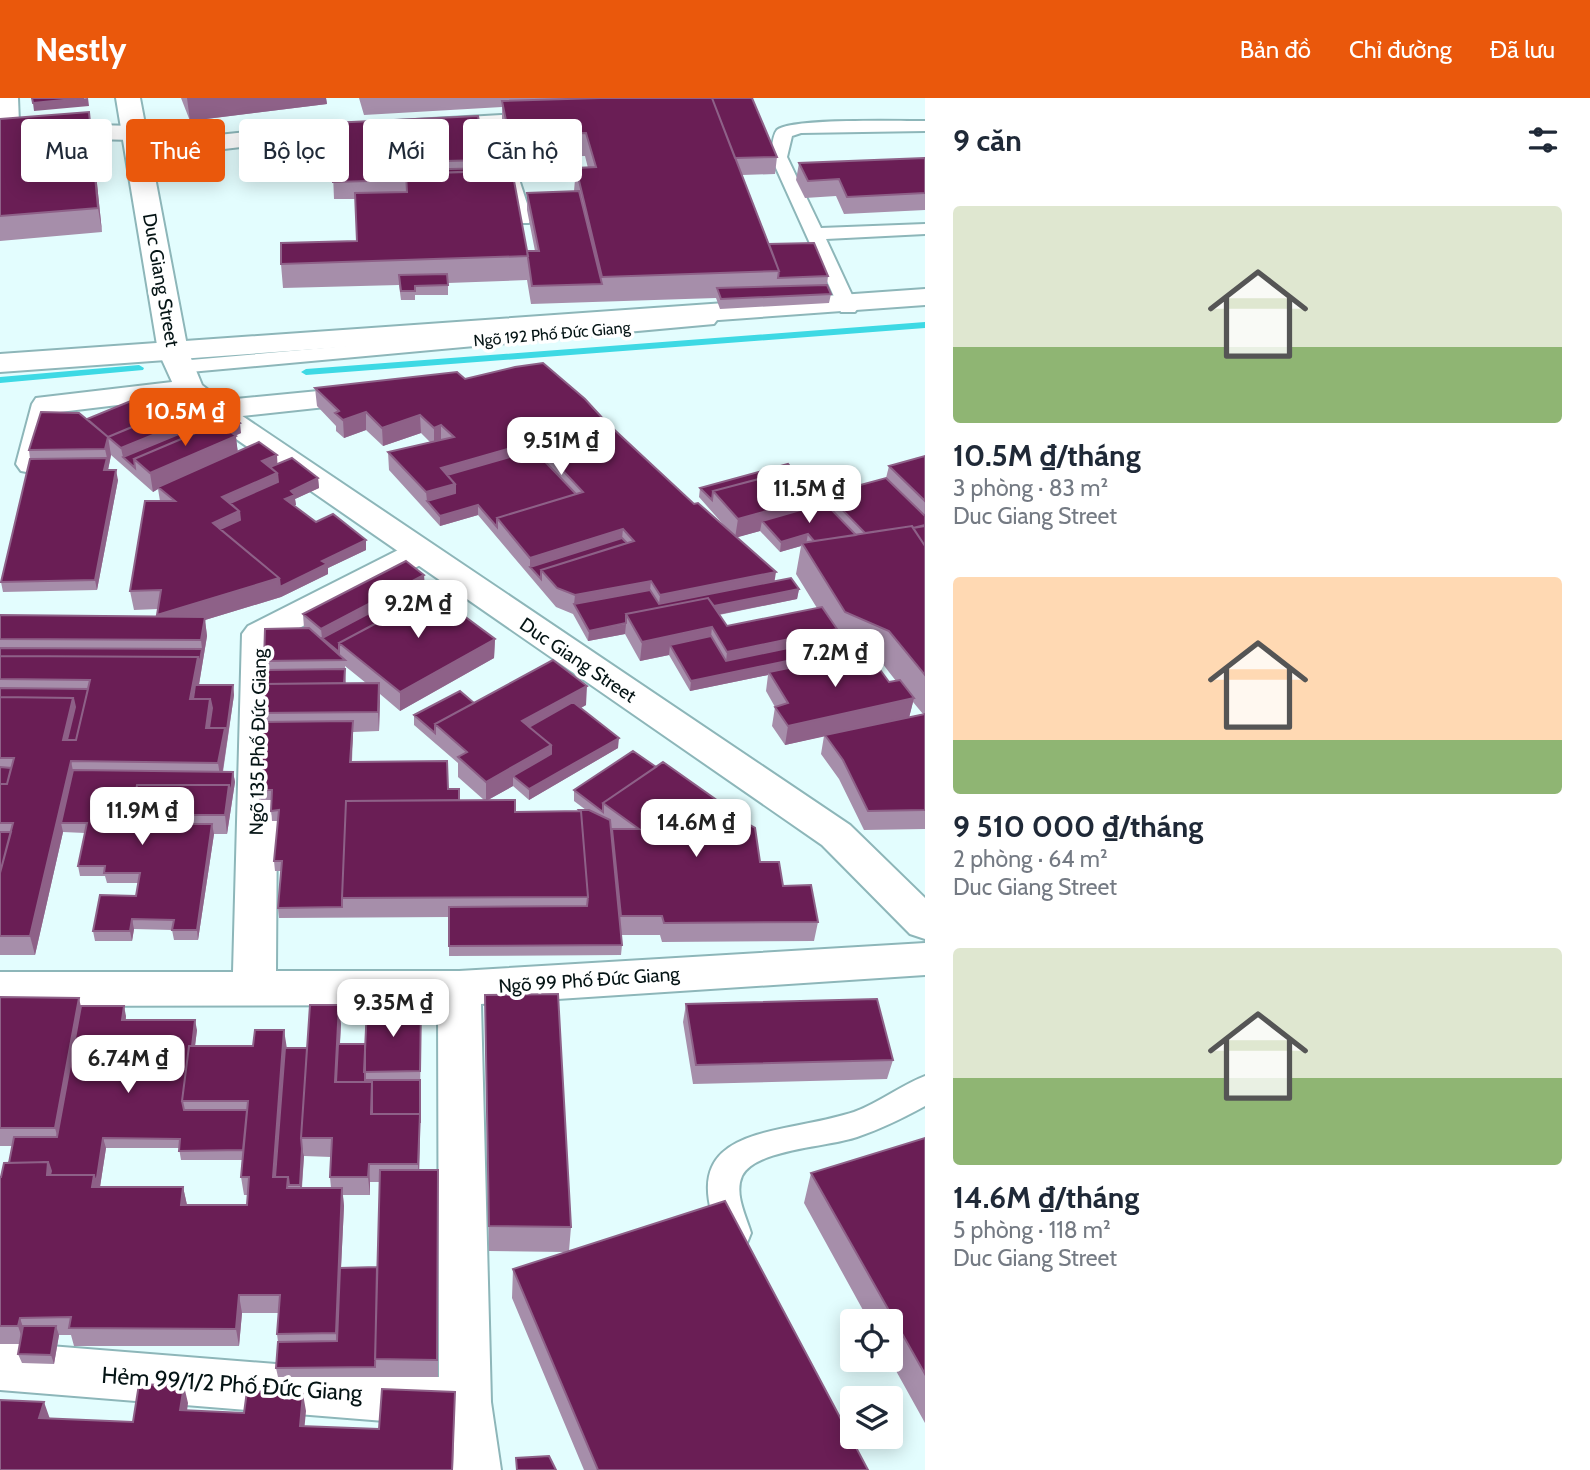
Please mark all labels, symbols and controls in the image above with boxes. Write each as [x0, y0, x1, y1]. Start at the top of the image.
text: Nestly [35, 29, 126, 69]
text: Bản đồ [1240, 35, 1311, 64]
text: Chỉ đường [1349, 35, 1452, 64]
text: Đã lưu [1490, 35, 1555, 64]
chip: Mua [21, 119, 112, 182]
chip: Thuê [126, 119, 225, 182]
chip: Bộ lọc [239, 119, 349, 182]
chip: Mới [363, 119, 449, 182]
chip: Căn hộ [463, 119, 582, 182]
icon: filters [1524, 121, 1562, 159]
text: 9 căn [953, 122, 1022, 159]
street label: Duc Giang Street [138, 211, 184, 349]
icon: home [1195, 251, 1321, 377]
street label: Ngõ 192 Phố Đức Giang [473, 318, 632, 350]
pin: 10.5M ₫ [120, 388, 250, 448]
text: 10.5M ₫ [145, 397, 225, 425]
pin: 9.51M ₫ [496, 418, 626, 477]
text: 9.51M ₫ [523, 426, 599, 454]
text: 10.5M ₫/tháng [953, 437, 1141, 474]
pin: 11.5M ₫ [744, 466, 874, 525]
text: 11.5M ₫ [773, 474, 845, 502]
text: 3 phòng · 83 m² [953, 474, 1108, 502]
text: Duc Giang Street [953, 502, 1117, 530]
pin: 9.2M ₫ [361, 580, 475, 640]
text: 9.2M ₫ [384, 589, 452, 617]
street label: Duc Giang Street [515, 613, 641, 708]
icon: home [1195, 622, 1321, 748]
pin: 7.2M ₫ [778, 630, 892, 689]
text: 7.2M ₫ [802, 638, 868, 666]
street label: Ngõ 135 Phố Đức Giang [245, 648, 271, 836]
pin: 11.9M ₫ [77, 788, 207, 847]
text: 11.9M ₫ [106, 796, 178, 824]
pin: 14.6M ₫ [631, 800, 761, 859]
text: 14.6M ₫ [657, 808, 735, 836]
text: 9 510 000 ₫/tháng [953, 808, 1203, 845]
text: 2 phòng · 64 m² [953, 845, 1108, 873]
text: Duc Giang Street [953, 873, 1117, 901]
street label: Ngõ 99 Phố Đức Giang [498, 962, 681, 998]
pin: 9.35M ₫ [328, 979, 458, 1039]
text: 9.35M ₫ [353, 988, 433, 1016]
icon: home [1195, 993, 1321, 1119]
pin: 6.74M ₫ [63, 1035, 193, 1095]
text: 6.74M ₫ [88, 1044, 168, 1072]
text: 14.6M ₫/tháng [953, 1179, 1139, 1216]
text: 5 phòng · 118 m² [953, 1216, 1111, 1244]
text: Duc Giang Street [953, 1244, 1117, 1272]
map controls [840, 1309, 903, 1449]
button: locate [840, 1309, 903, 1372]
street label: Hẻm 99/1/2 Phố Đức Giang [101, 1361, 364, 1407]
button: layers [840, 1386, 903, 1449]

